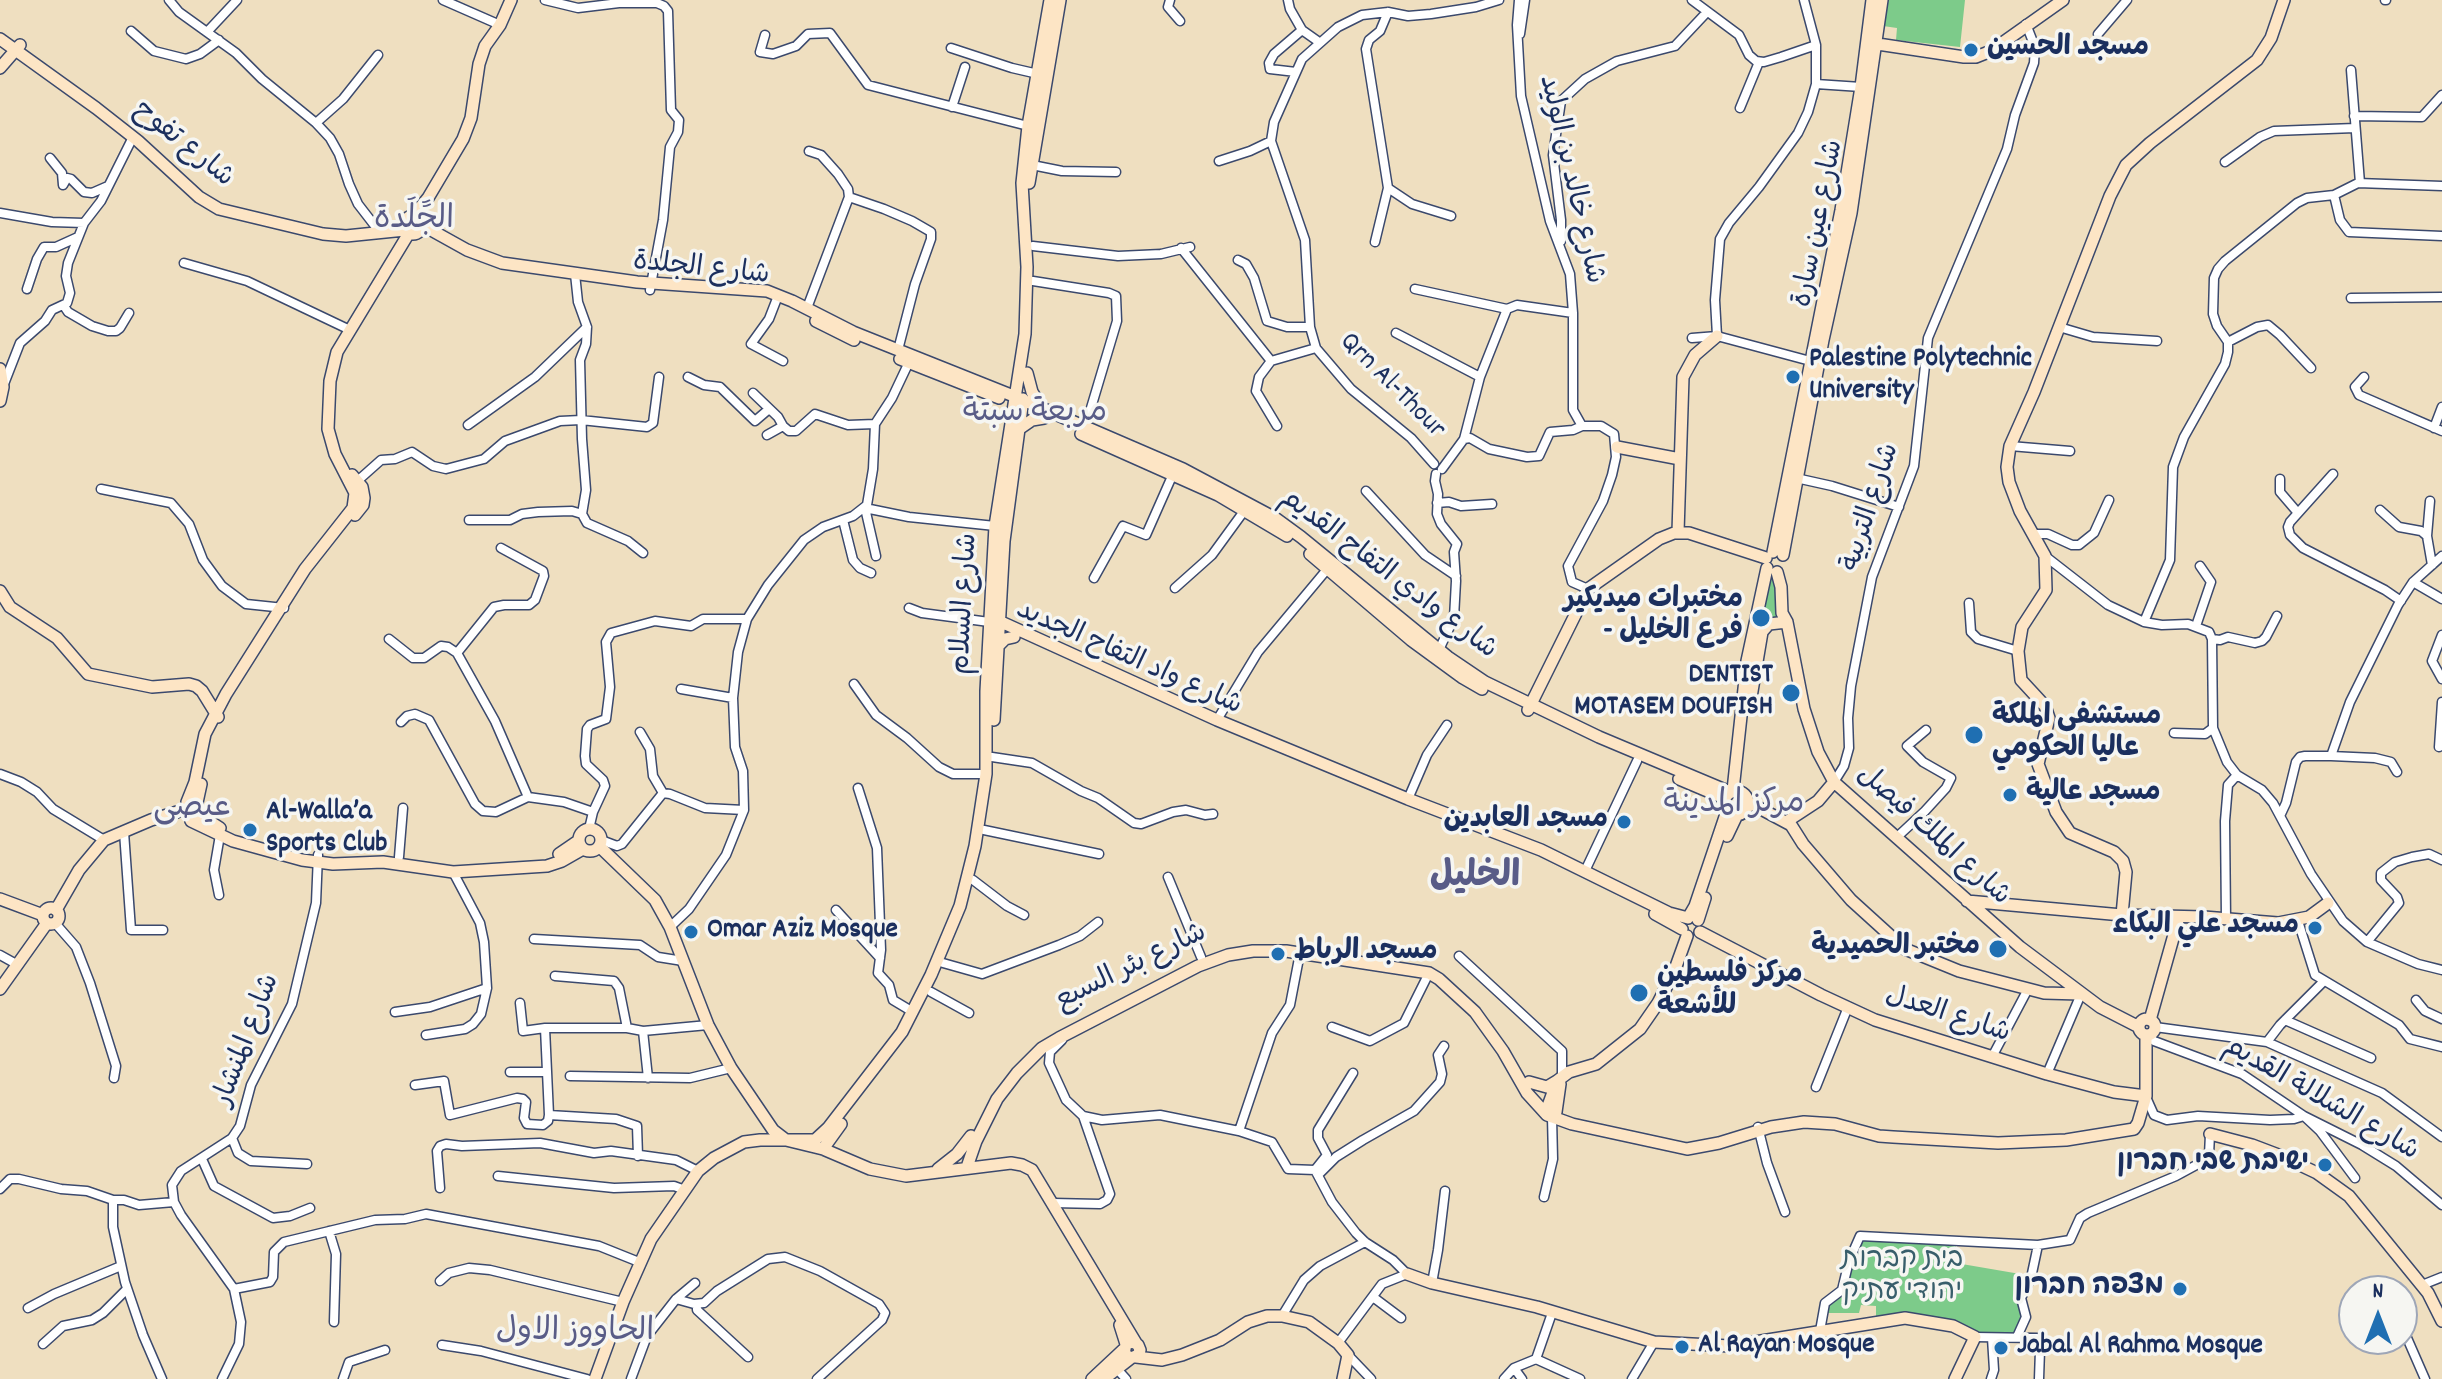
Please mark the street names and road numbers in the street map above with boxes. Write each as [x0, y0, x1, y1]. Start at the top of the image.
street label: شارع خالد بن الوليد [1529, 72, 1609, 288]
street label: شارع تفوح [125, 95, 239, 197]
street label: شارع عين سارة [1788, 138, 1854, 310]
street label: شارع الجلدة [631, 247, 771, 295]
street label: Qrn Al-Thour [1331, 327, 1451, 447]
street label: شارع التربية [1837, 440, 1909, 576]
street label: شارع وادي التفاح القديم [1272, 483, 1502, 669]
street label: شارع السلام [947, 532, 987, 676]
street label: شارع واد التفاح الجديد [1010, 595, 1246, 725]
street label: شارع الملك فيصل [1848, 759, 2016, 915]
street label: شارع بئر السبع [1051, 918, 1213, 1020]
street label: شارع المنشار [208, 970, 290, 1112]
street label: شارع العدل [1880, 981, 2014, 1053]
street label: شارع الشلالة القديم [2216, 1031, 2424, 1171]

